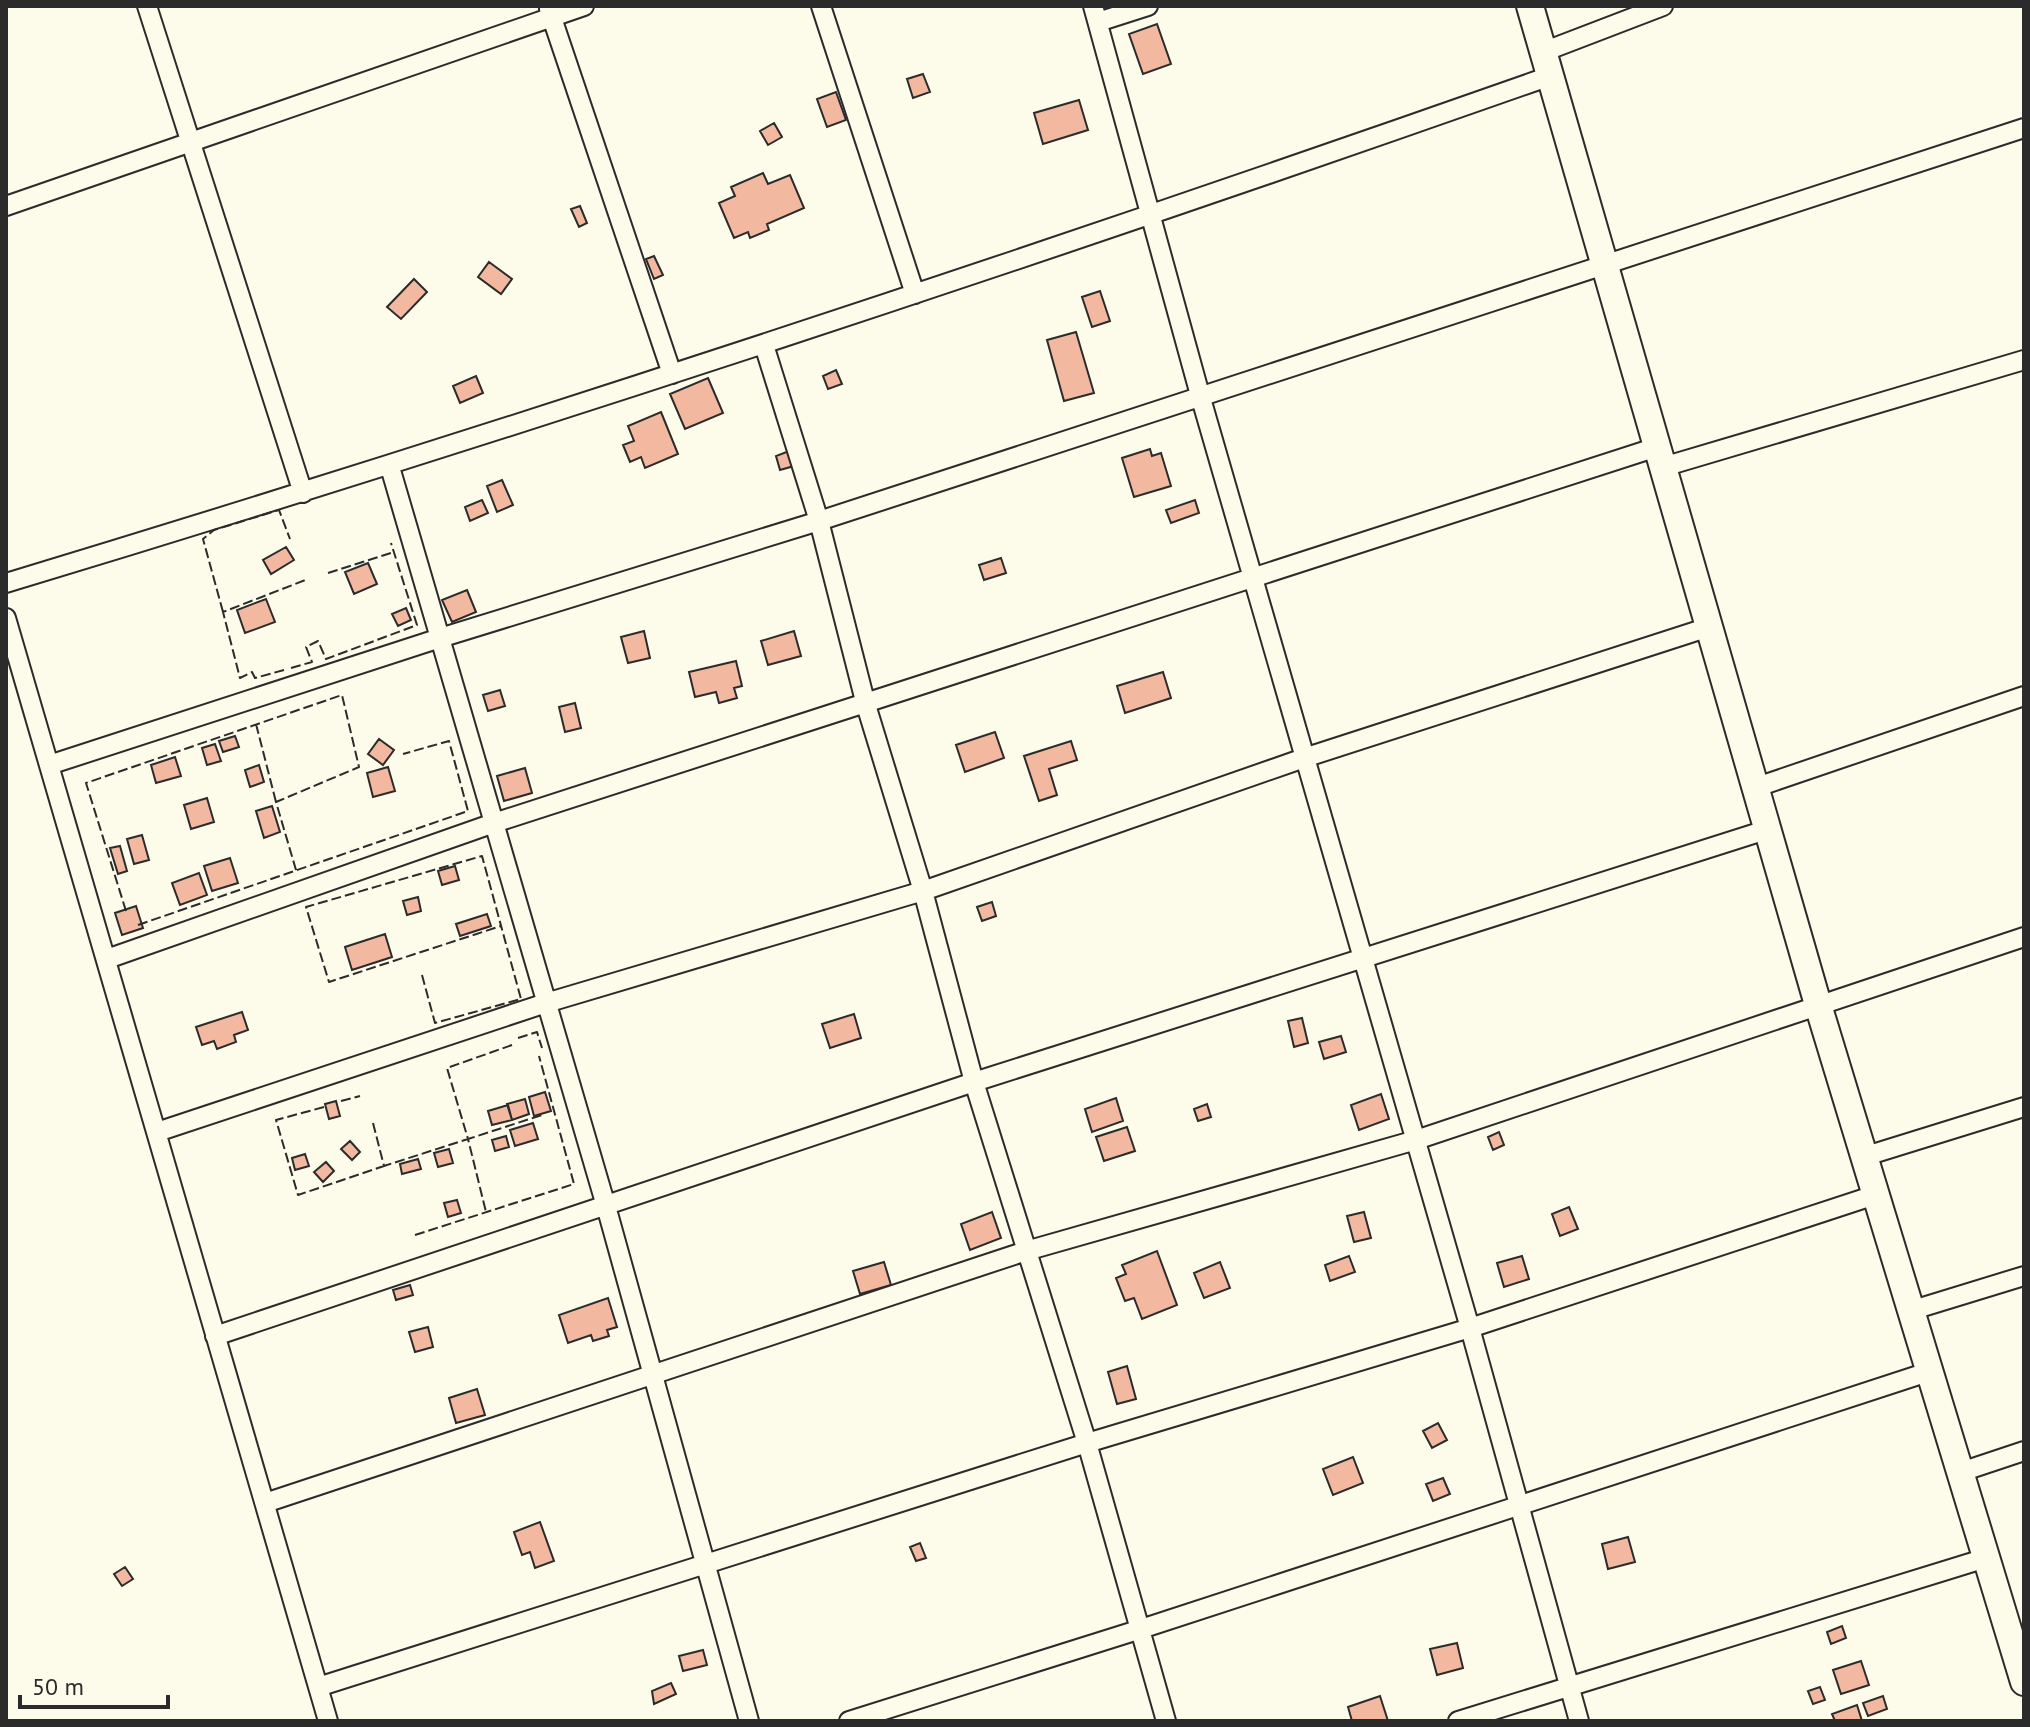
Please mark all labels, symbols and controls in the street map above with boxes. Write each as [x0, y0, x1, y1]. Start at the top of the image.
scale bar [20, 1659, 168, 1709]
text: 50 m [32, 1671, 84, 1702]

